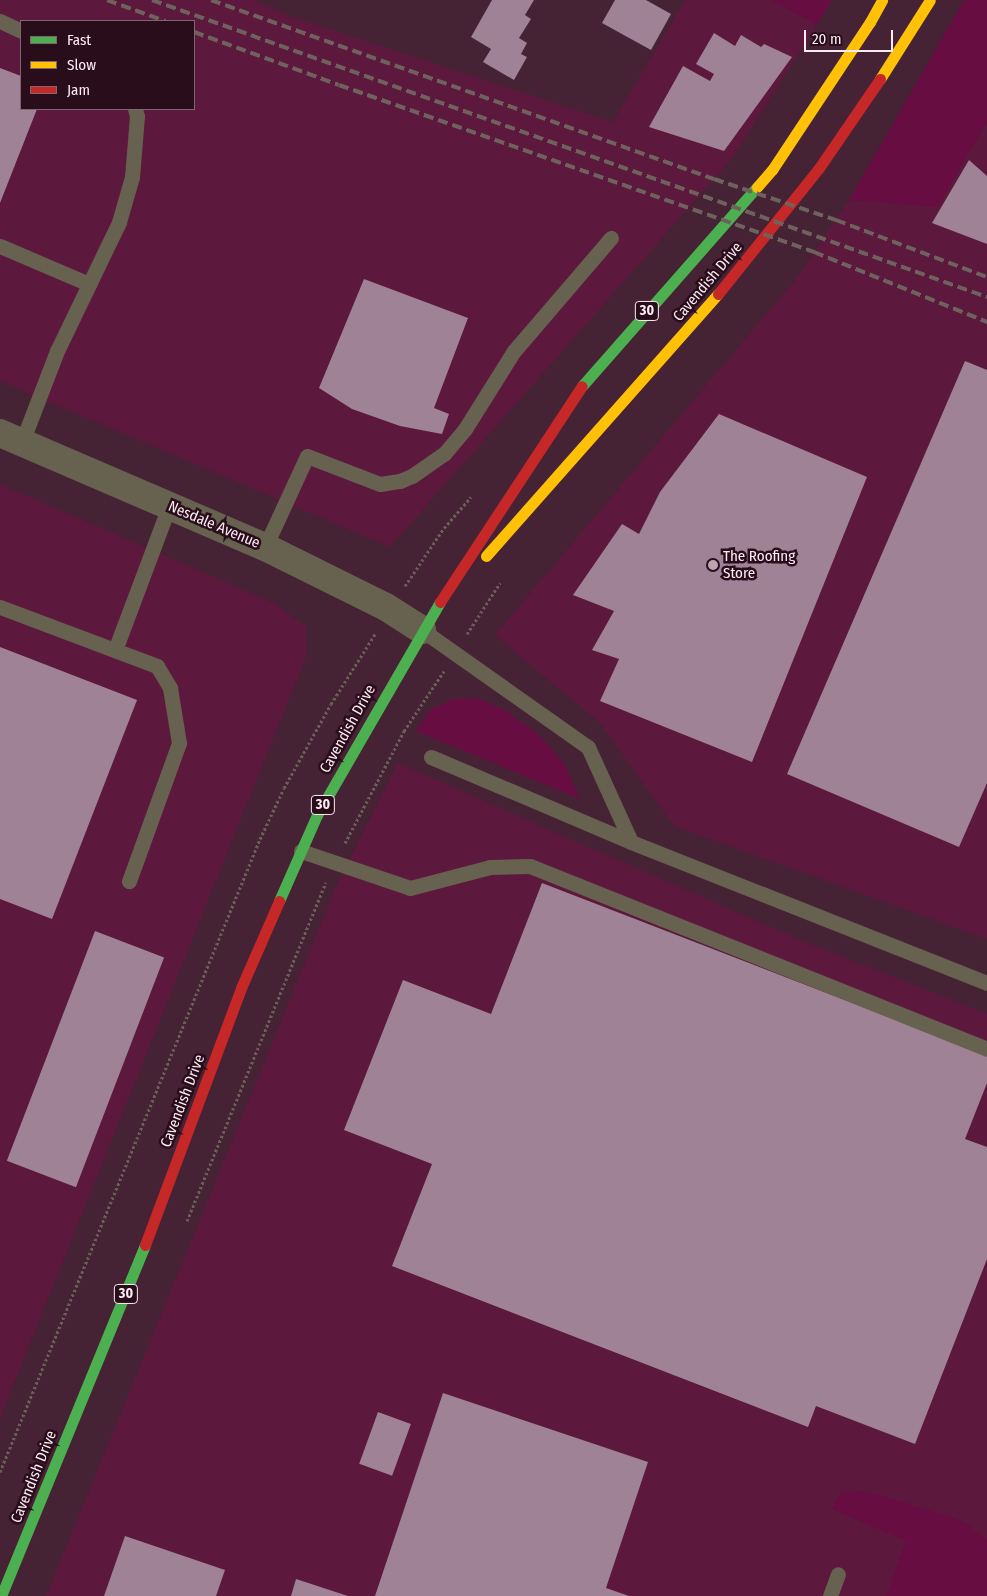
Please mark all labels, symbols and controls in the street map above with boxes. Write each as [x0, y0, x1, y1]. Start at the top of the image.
legend [20, 20, 195, 110]
scale bar [807, 20, 896, 52]
text: 20 m [812, 30, 842, 48]
text: Fast [67, 31, 91, 49]
text: Slow [67, 56, 96, 74]
text: Jam [67, 81, 90, 99]
street label: Cavendish Drive [670, 239, 746, 325]
road number: 30 [634, 300, 660, 322]
street label: Nesdale Avenue [165, 498, 263, 552]
place label: The Roofing Store [723, 547, 795, 582]
marker: The Roofing Store [707, 559, 719, 571]
street label: Cavendish Drive [316, 682, 380, 776]
road number: 30 [310, 794, 336, 816]
street label: Cavendish Drive [157, 1052, 209, 1150]
road number: 30 [114, 1282, 138, 1306]
street label: Cavendish Drive [7, 1428, 61, 1526]

